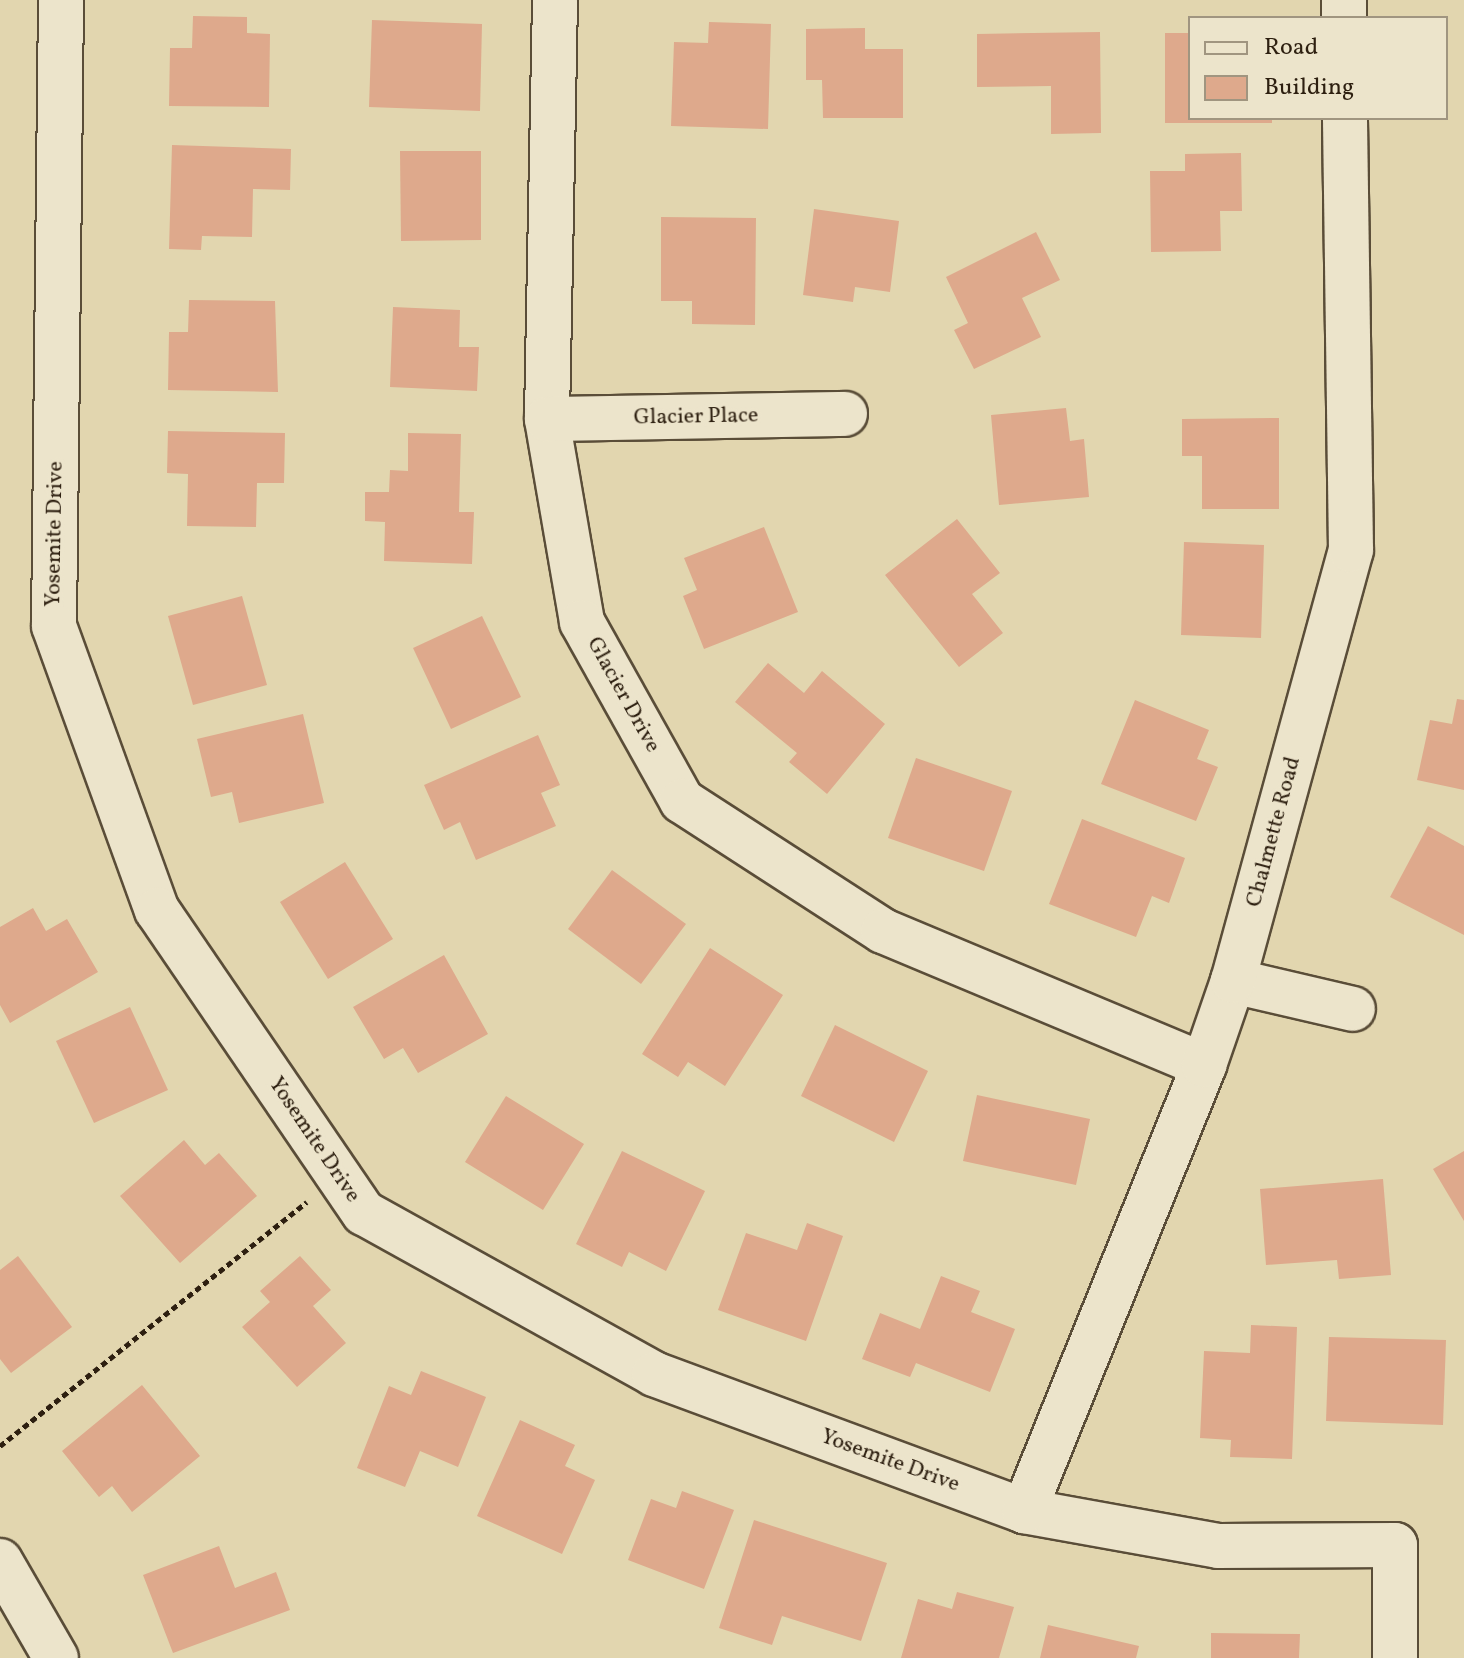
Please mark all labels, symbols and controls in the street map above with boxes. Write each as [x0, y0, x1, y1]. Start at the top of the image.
legend [1188, 16, 1448, 120]
text: Road [1264, 31, 1318, 65]
text: Building [1264, 71, 1354, 105]
street label: Glacier Place [633, 403, 759, 431]
street label: Yosemite Drive [41, 461, 69, 607]
street label: Glacier Drive [580, 633, 666, 757]
street label: Chalmette Road [1241, 754, 1307, 910]
street label: Yosemite Drive [262, 1072, 366, 1208]
street label: Yosemite Drive [817, 1424, 963, 1498]

